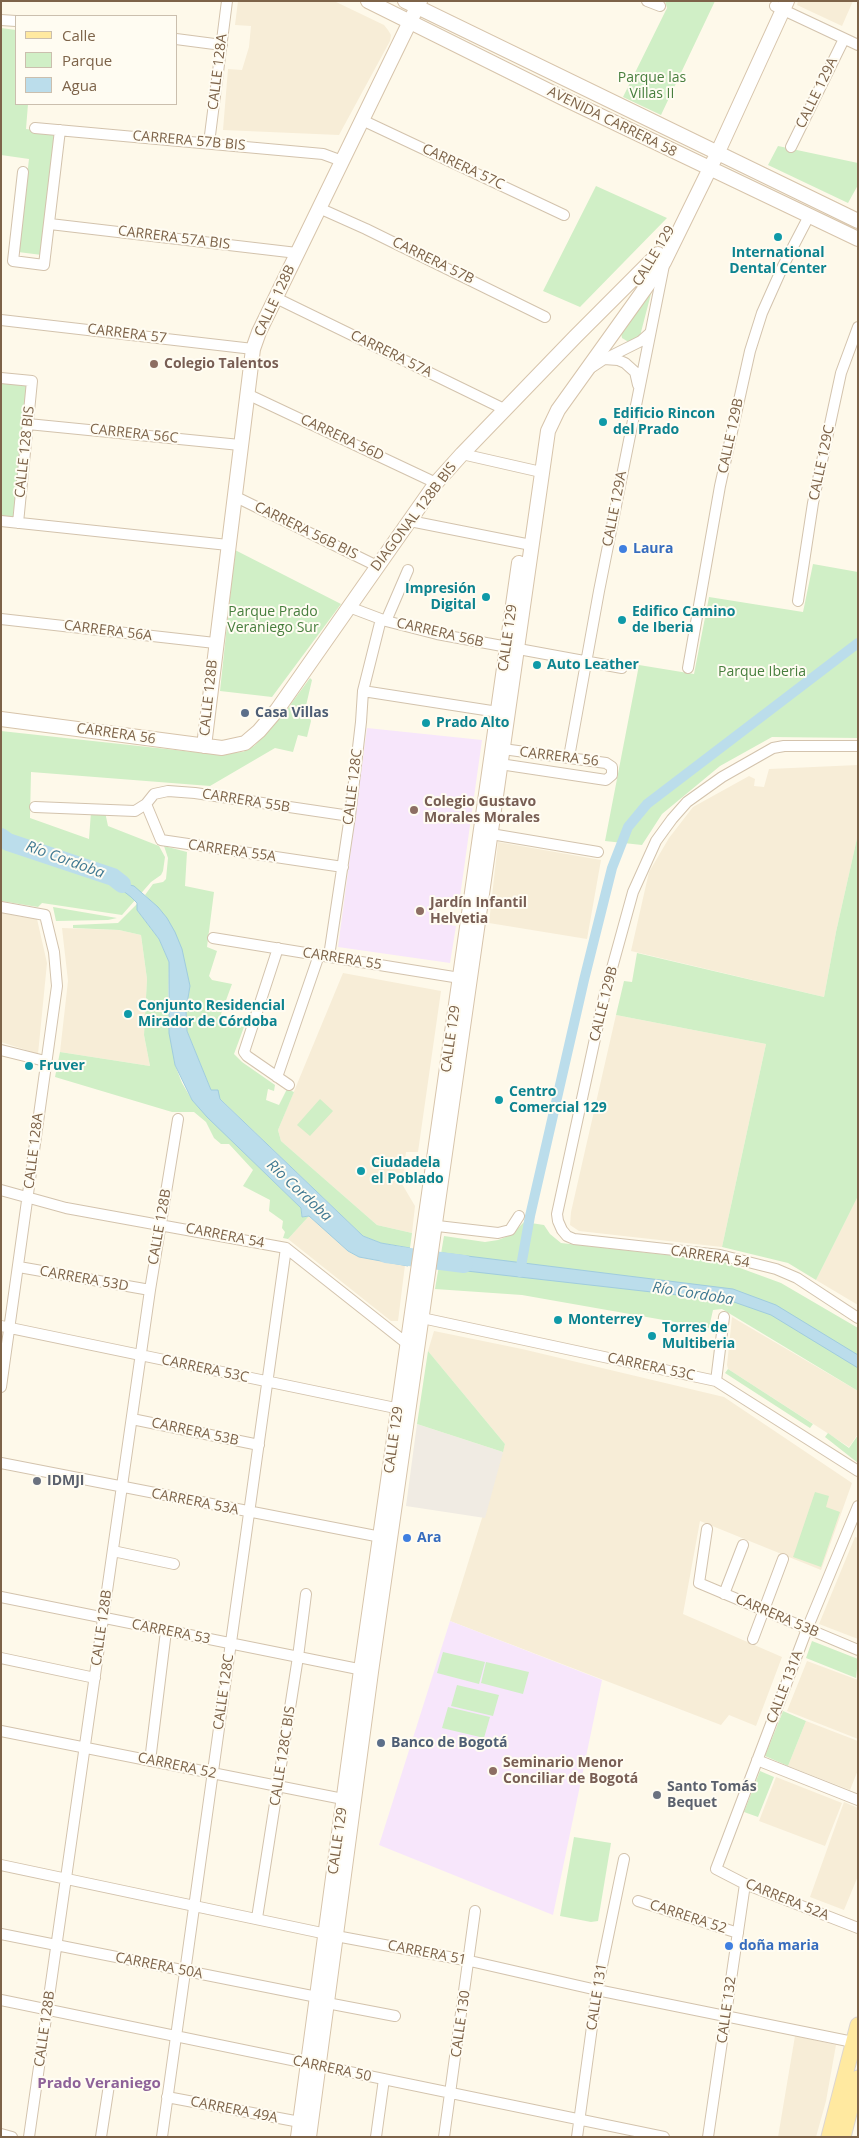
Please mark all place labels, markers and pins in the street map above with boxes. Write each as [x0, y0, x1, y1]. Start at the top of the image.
marker: International Dental Center [772, 231, 784, 243]
place label: International Dental Center [729, 245, 827, 278]
place label: Colegio Talentos [164, 356, 279, 372]
marker: Colegio Talentos [148, 358, 160, 370]
place label: Edificio Rincon del Prado [613, 406, 715, 438]
marker: Edificio Rincon del Prado [597, 416, 609, 428]
place label: Laura [633, 541, 673, 557]
marker: Laura [617, 543, 629, 555]
place label: Impresión Digital [405, 581, 476, 614]
marker: Impresión Digital [480, 591, 492, 603]
place label: Edifico Camino de Iberia [632, 604, 735, 636]
marker: Edifico Camino de Iberia [616, 614, 628, 626]
place label: Auto Leather [547, 657, 639, 673]
marker: Auto Leather [531, 659, 543, 671]
place label: Casa Villas [255, 705, 329, 721]
marker: Casa Villas [239, 707, 251, 719]
place label: Prado Alto [436, 715, 509, 731]
marker: Prado Alto [420, 717, 432, 729]
place label: Colegio Gustavo Morales Morales [424, 794, 540, 826]
marker: Colegio Gustavo Morales Morales [408, 804, 420, 816]
place label: Jardín Infantil Helvetia [430, 895, 527, 928]
marker: Jardín Infantil Helvetia [414, 905, 426, 917]
place label: Conjunto Residencial Mirador de Córdoba [138, 998, 285, 1030]
marker: Conjunto Residencial Mirador de Córdoba [122, 1008, 134, 1020]
place label: Fruver [39, 1058, 85, 1074]
marker: Fruver [23, 1060, 35, 1072]
place label: Centro Comercial 129 [509, 1084, 607, 1116]
marker: Centro Comercial 129 [493, 1094, 505, 1106]
place label: Ciudadela el Poblado [371, 1155, 444, 1188]
marker: Ciudadela el Poblado [355, 1165, 367, 1177]
place label: Monterrey [568, 1312, 642, 1328]
marker: Monterrey [552, 1314, 564, 1326]
place label: Torres de Multiberia [662, 1320, 735, 1352]
marker: Torres de Multiberia [646, 1330, 658, 1342]
place label: IDMJI [47, 1473, 84, 1489]
marker: IDMJI [31, 1475, 43, 1487]
place label: Ara [417, 1530, 441, 1546]
marker: Ara [401, 1532, 413, 1544]
place label: Banco de Bogotá [391, 1735, 508, 1751]
marker: Banco de Bogotá [375, 1737, 387, 1749]
place label: Seminario Menor Conciliar de Bogotá [503, 1755, 638, 1788]
marker: Seminario Menor Conciliar de Bogotá [487, 1765, 499, 1777]
place label: Santo Tomás Bequet [667, 1779, 757, 1811]
marker: Santo Tomás Bequet [651, 1789, 663, 1801]
place label: doña maria [739, 1938, 819, 1954]
marker: doña maria [723, 1940, 735, 1952]

